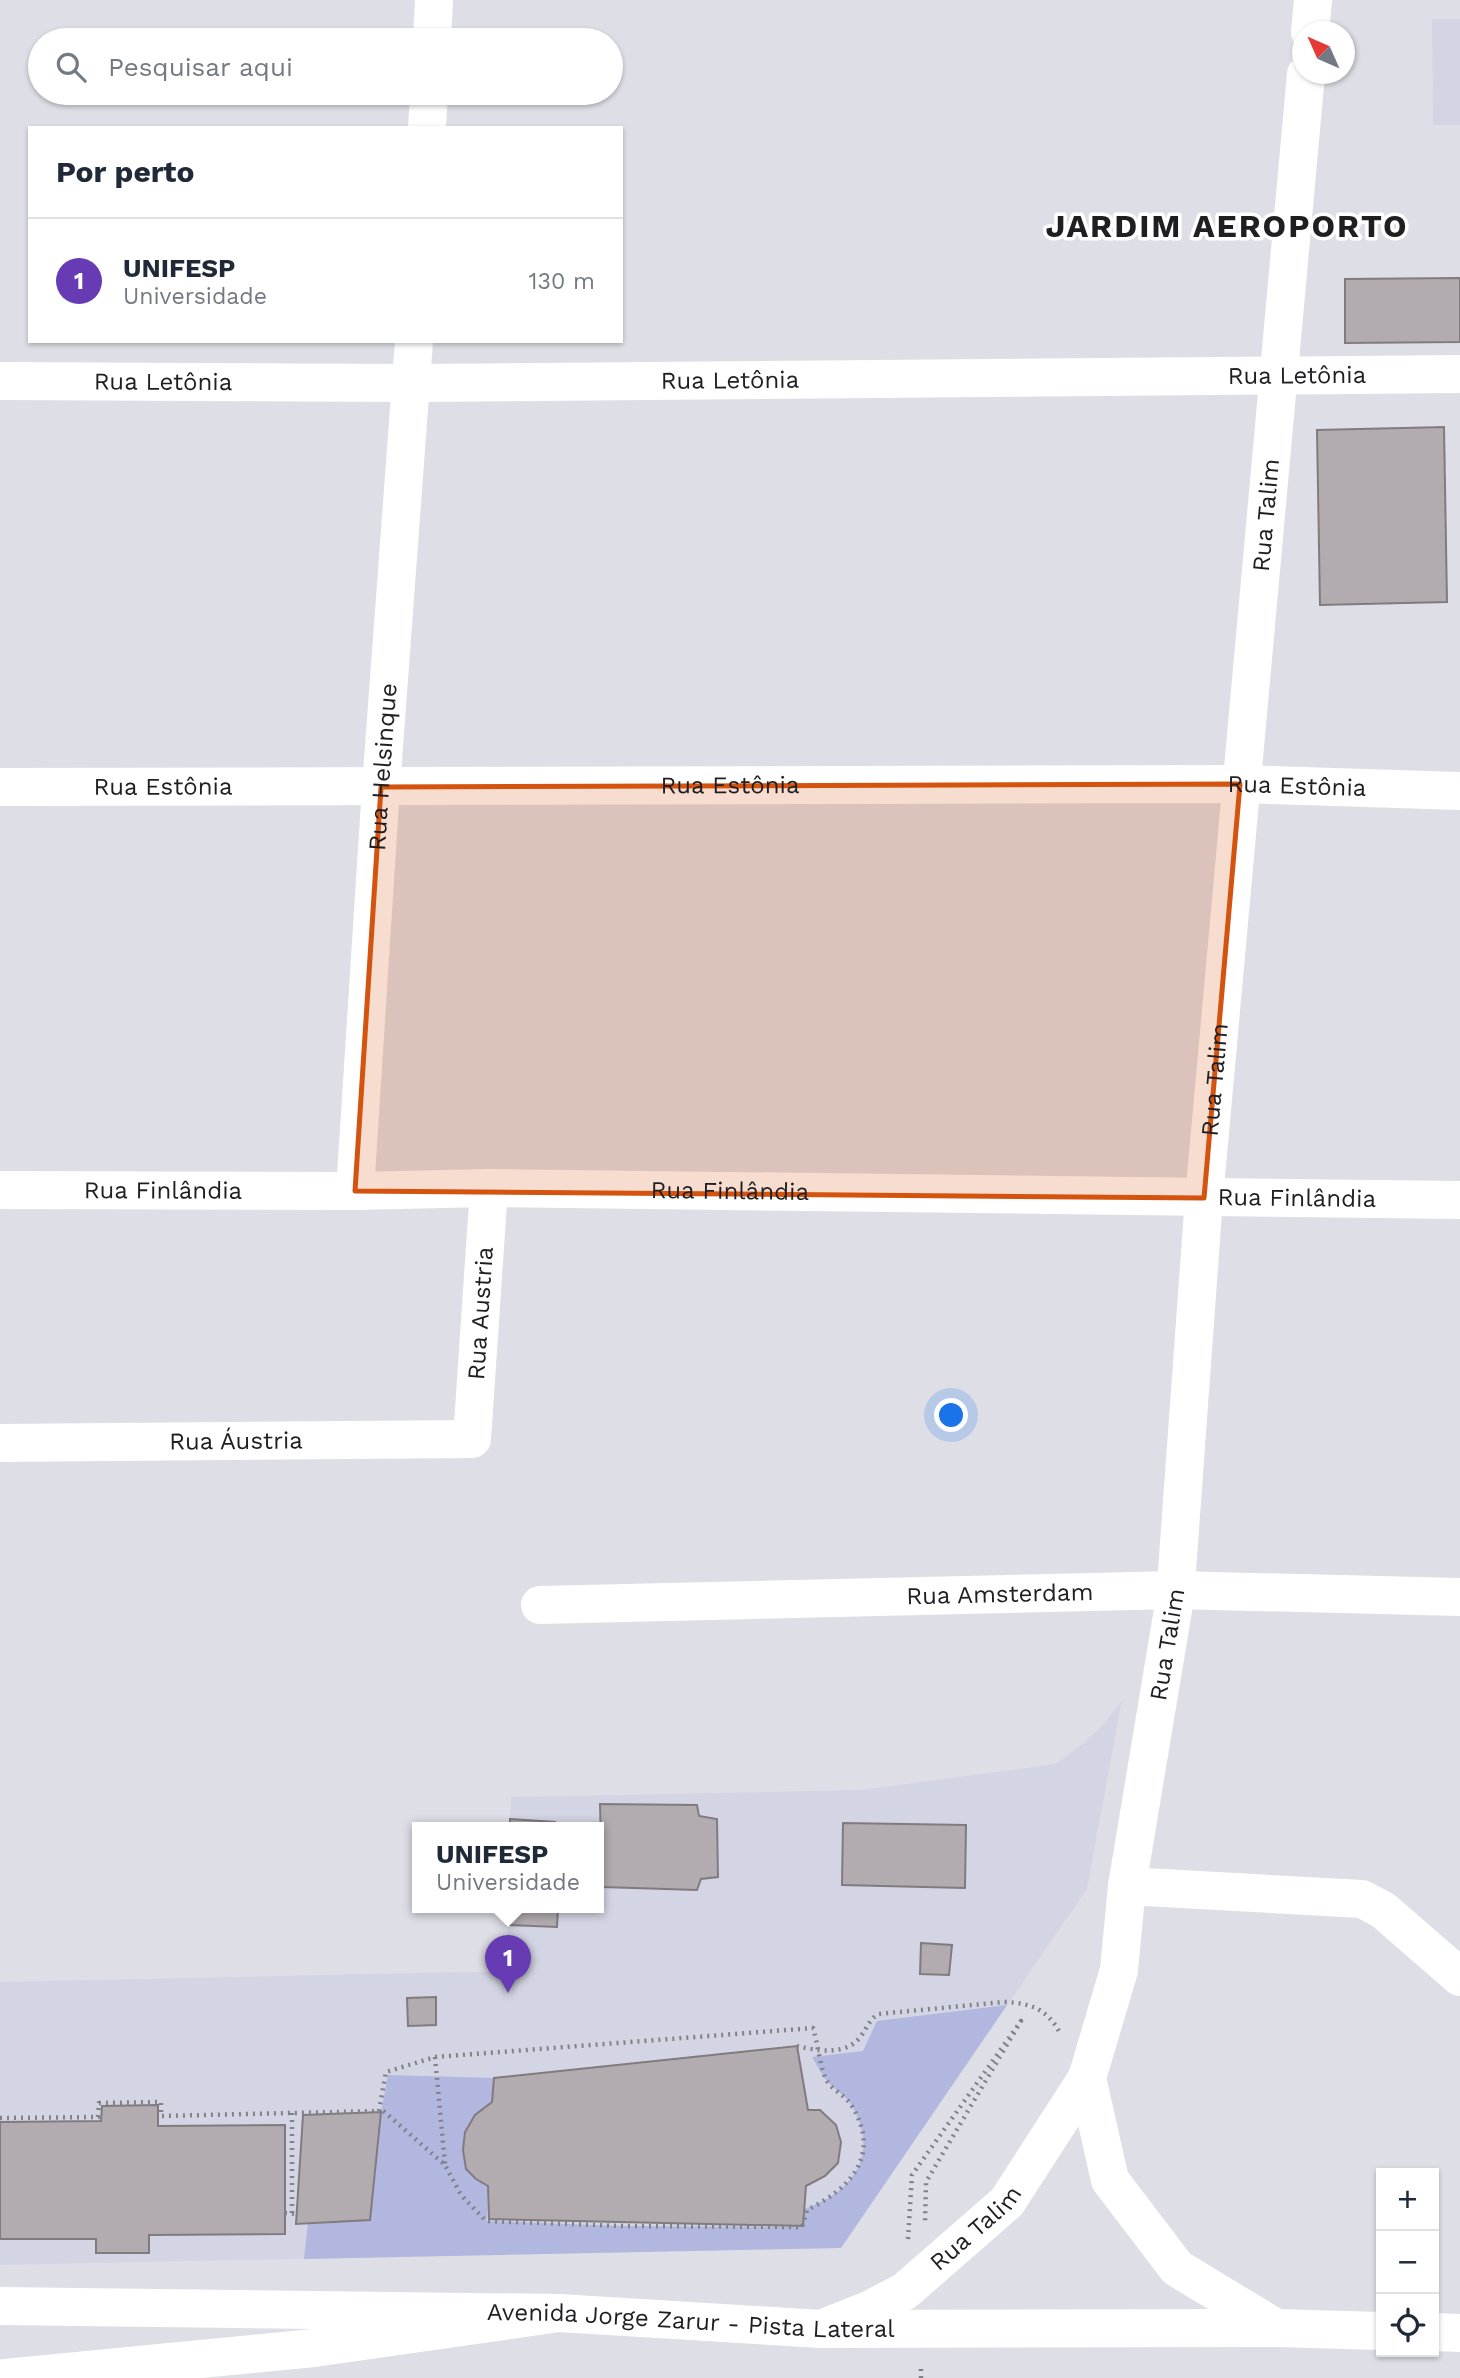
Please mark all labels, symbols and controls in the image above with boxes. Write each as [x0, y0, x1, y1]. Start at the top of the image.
north arrow [1292, 21, 1355, 84]
search box [28, 28, 623, 105]
icon: search [52, 48, 90, 86]
text: Pesquisar aqui [108, 52, 293, 82]
text: Por perto [56, 154, 194, 189]
district label: JARDIM AEROPORTO [1045, 207, 1409, 245]
text: UNIFESP [123, 253, 235, 283]
text: 1 [74, 268, 84, 295]
text: 130 m [529, 268, 595, 295]
text: Universidade [123, 283, 267, 310]
street label: Rua Letônia [1228, 361, 1366, 390]
street label: Rua Letônia [661, 366, 799, 395]
street label: Rua Letônia [94, 367, 232, 396]
street label: Rua Talim [1247, 457, 1285, 573]
street label: Rua Helsinque [363, 682, 403, 852]
street label: Rua Estônia [1227, 770, 1367, 802]
street label: Rua Estônia [660, 771, 800, 799]
street label: Rua Estônia [93, 772, 233, 801]
street label: Rua Talim [1196, 1022, 1234, 1138]
street label: Rua Finlândia [84, 1176, 242, 1205]
street label: Rua Finlândia [651, 1176, 809, 1206]
street label: Rua Finlândia [1217, 1183, 1376, 1213]
street label: Rua Austria [462, 1246, 499, 1381]
your location [934, 1398, 968, 1432]
street label: Rua Áustria [169, 1426, 303, 1456]
street label: Rua Amsterdam [906, 1578, 1094, 1610]
street label: Rua Talim [1144, 1586, 1190, 1703]
popup [412, 1822, 604, 1913]
text: UNIFESP [436, 1839, 548, 1869]
text: Universidade [436, 1869, 580, 1896]
pin: 1 [485, 1935, 531, 1993]
map controls [1376, 2168, 1439, 2357]
button: + [1376, 2168, 1439, 2231]
street label: Rua Talim [924, 2181, 1027, 2277]
button: − [1376, 2231, 1439, 2294]
button: locate [1376, 2294, 1439, 2357]
street label: Avenida Jorge Zarur - Pista Lateral [487, 2298, 895, 2343]

